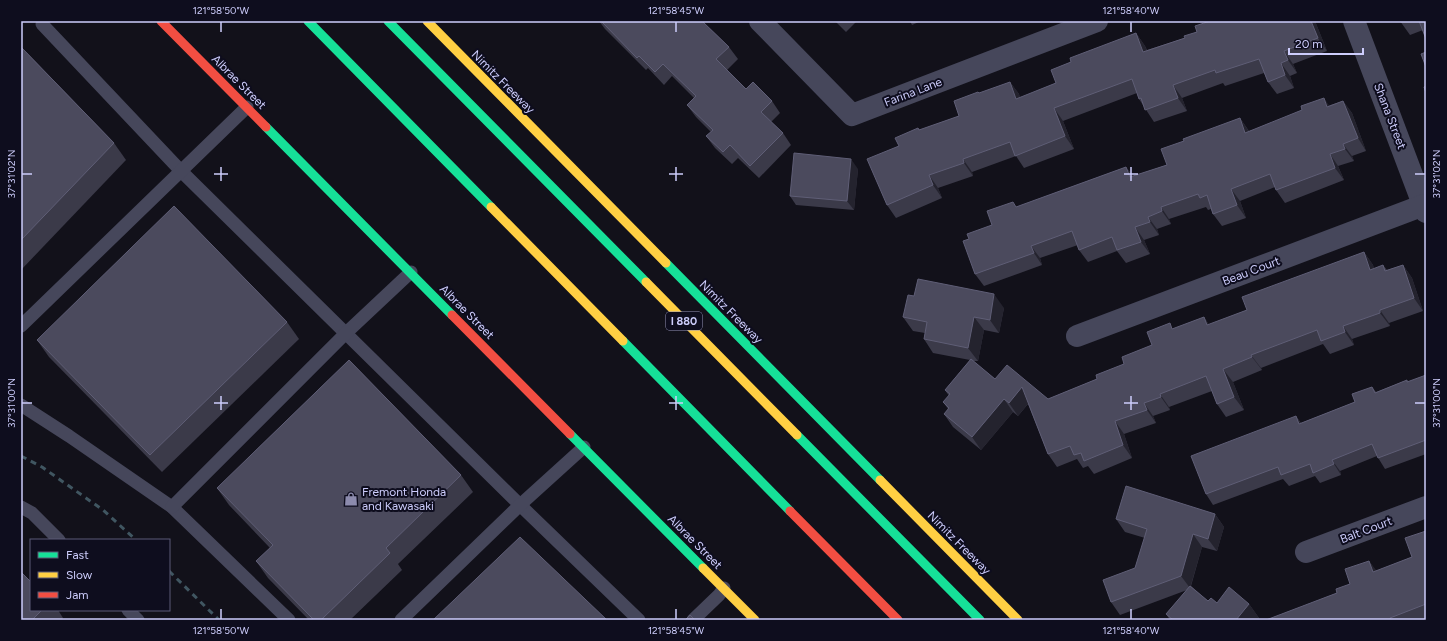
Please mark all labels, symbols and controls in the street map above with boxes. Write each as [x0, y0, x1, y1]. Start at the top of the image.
text: 121°58'50"W [193, 4, 250, 17]
text: 121°58'45"W [648, 4, 704, 17]
text: 121°58'40"W [1103, 4, 1160, 17]
scale bar [1289, 30, 1363, 56]
text: 20 m [1295, 37, 1323, 51]
street label: Nimitz Freeway [469, 48, 538, 117]
street label: Albrae Street [209, 52, 269, 112]
street label: Farina Lane [882, 74, 944, 109]
street label: Shana Street [1371, 81, 1409, 151]
text: 37°31'02"N [5, 149, 18, 199]
text: 37°31'02"N [1430, 149, 1443, 199]
street label: Beau Court [1220, 253, 1282, 288]
street label: Nimitz Freeway [697, 278, 766, 347]
street label: Albrae Street [437, 282, 497, 342]
road number: I 880 [666, 312, 702, 330]
text: 37°31'00"N [5, 378, 18, 428]
text: 37°31'00"N [1430, 378, 1443, 428]
place label: Fremont Honda and Kawasaki [362, 485, 446, 513]
shop icon: Fremont Honda and Kawasaki [343, 491, 359, 507]
street label: Nimitz Freeway [925, 509, 994, 578]
street label: Albrae Street [665, 512, 725, 572]
street label: Balt Court [1338, 514, 1394, 546]
legend [30, 539, 170, 611]
text: Fast [66, 548, 89, 562]
text: Slow [66, 568, 93, 582]
text: Jam [66, 588, 89, 602]
text: 121°58'50"W [193, 624, 250, 637]
text: 121°58'45"W [648, 624, 704, 637]
text: 121°58'40"W [1103, 624, 1160, 637]

